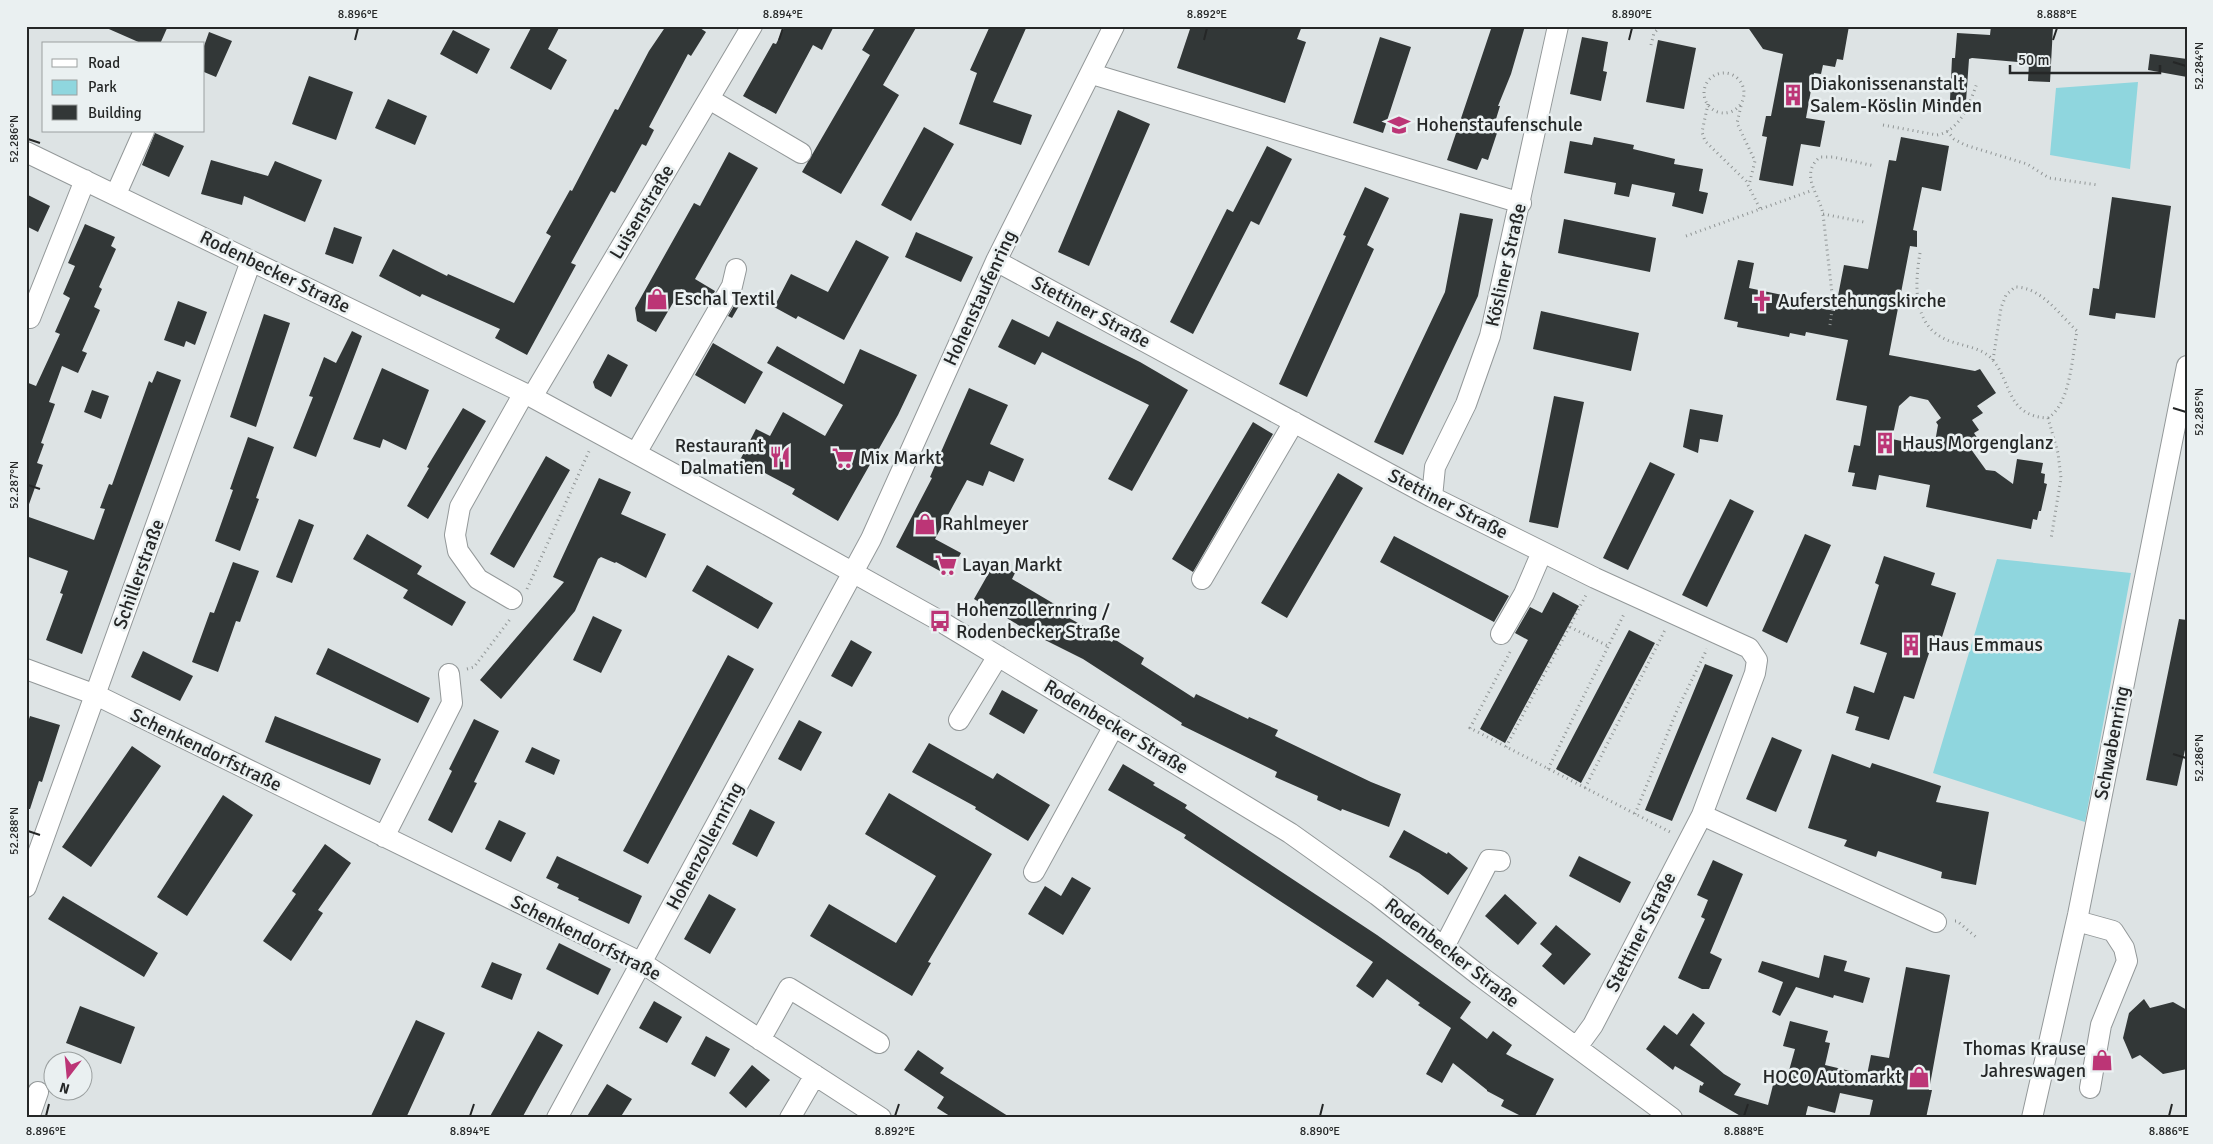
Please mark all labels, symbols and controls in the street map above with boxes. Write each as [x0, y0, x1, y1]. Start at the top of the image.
text: 8.896°E [338, 7, 378, 22]
text: 8.894°E [763, 7, 803, 22]
text: 8.892°E [1187, 7, 1227, 22]
text: 8.890°E [1612, 7, 1652, 22]
text: 8.888°E [2037, 7, 2077, 22]
legend [42, 42, 205, 132]
scale bar [2010, 42, 2160, 74]
text: 52.284°N [2192, 42, 2207, 90]
text: 50 m [2018, 51, 2049, 69]
text: Road [88, 54, 120, 72]
place label: Diakonissenanstalt Salem-Köslin Minden [1810, 72, 1982, 118]
text: Park [88, 78, 117, 96]
building icon: Diakonissenanstalt Salem-Köslin Minden [1780, 82, 1806, 108]
text: Building [88, 104, 142, 122]
school or university icon: Hohenstaufenschule [1386, 112, 1412, 138]
place label: Hohenstaufenschule [1416, 113, 1583, 137]
text: 52.286°N [7, 115, 22, 163]
street label: Luisenstraße [604, 160, 680, 264]
street label: Kösliner Straße [1480, 201, 1532, 329]
street label: Rodenbecker Straße [196, 225, 354, 319]
street label: Hohenstaufenring [938, 226, 1022, 370]
street label: Stettiner Straße [1027, 271, 1155, 353]
shop icon: Eschal Textil [644, 286, 670, 312]
place label: Eschal Textil [674, 287, 775, 311]
church icon: Auferstehungskirche [1749, 288, 1775, 314]
place label: Auferstehungskirche [1778, 289, 1946, 313]
text: 52.285°N [2192, 388, 2207, 436]
building icon: Haus Morgenglanz [1872, 430, 1898, 456]
place label: Haus Morgenglanz [1902, 431, 2053, 455]
place label: Restaurant Dalmatien [675, 434, 764, 480]
restaurant icon: Restaurant Dalmatien [767, 444, 793, 470]
supermarket icon: Mix Markt [830, 445, 856, 471]
place label: Mix Markt [860, 446, 942, 470]
text: 52.287°N [7, 461, 22, 509]
street label: Stettiner Straße [1384, 464, 1512, 544]
shop icon: Rahlmeyer [912, 511, 938, 537]
place label: Rahlmeyer [942, 512, 1028, 536]
street label: Schillerstraße [108, 516, 170, 632]
supermarket icon: Layan Markt [933, 552, 959, 578]
place label: Layan Markt [962, 553, 1062, 577]
place label: Hohenzollernring / Rodenbecker Straße [956, 598, 1120, 644]
bus stop icon: Hohenzollernring / Rodenbecker Straße [927, 608, 953, 634]
building icon: Haus Emmaus [1898, 632, 1924, 658]
place label: Haus Emmaus [1928, 633, 2043, 657]
street label: Rodenbecker Straße [1039, 674, 1193, 780]
street label: Schwabenring [2089, 684, 2135, 802]
street label: Schenkendorfstraße [126, 703, 286, 797]
text: 52.286°N [2192, 734, 2207, 782]
street label: Hohenzollernring [661, 778, 749, 914]
text: 52.288°N [7, 807, 22, 855]
street label: Stettiner Straße [1601, 868, 1681, 996]
street label: Schenkendorfstraße [507, 890, 665, 986]
street label: Rodenbecker Straße [1380, 893, 1524, 1013]
place label: Thomas Krause Jahreswagen [1963, 1037, 2086, 1083]
shop icon: Thomas Krause Jahreswagen [2089, 1047, 2115, 1073]
north arrow [42, 1052, 92, 1102]
shop icon: HOCO Automarkt [1906, 1064, 1932, 1090]
place label: HOCO Automarkt [1763, 1065, 1902, 1089]
text: N [58, 1079, 72, 1098]
text: 8.896°E [26, 1124, 66, 1139]
text: 8.894°E [450, 1124, 490, 1139]
text: 8.892°E [875, 1124, 915, 1139]
text: 8.890°E [1300, 1124, 1340, 1139]
text: 8.888°E [1724, 1124, 1764, 1139]
text: 8.886°E [2149, 1124, 2189, 1139]

